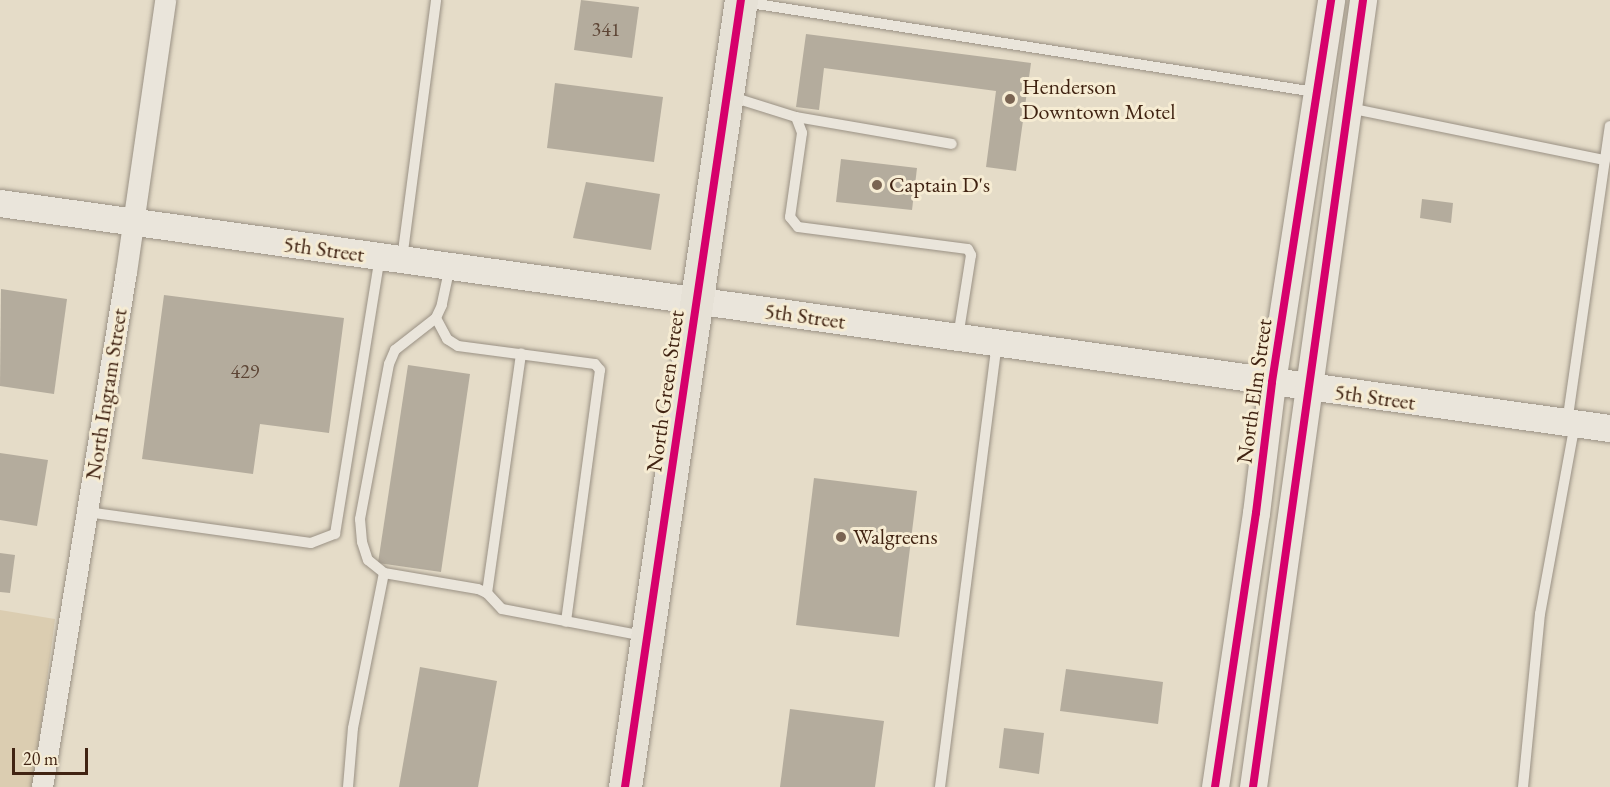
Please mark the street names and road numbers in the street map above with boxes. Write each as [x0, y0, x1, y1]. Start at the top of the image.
street label: 5th Street [282, 230, 366, 268]
street label: 5th Street [763, 297, 847, 335]
street label: North Ingram Street [79, 307, 133, 481]
street label: North Green Street [641, 308, 689, 474]
street label: North Elm Street [1231, 317, 1277, 465]
street label: 5th Street [1333, 378, 1417, 416]

